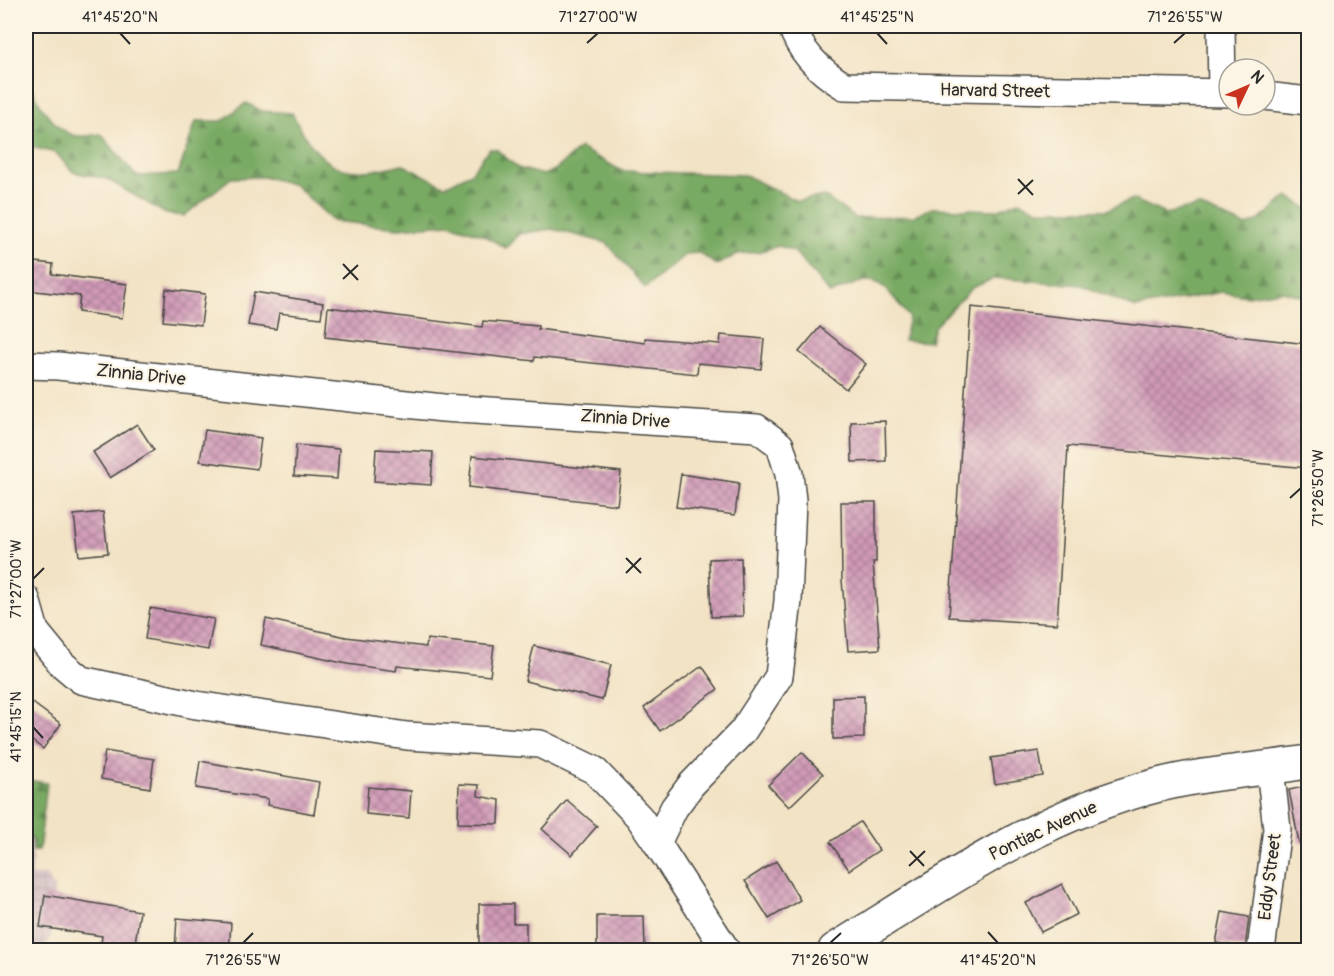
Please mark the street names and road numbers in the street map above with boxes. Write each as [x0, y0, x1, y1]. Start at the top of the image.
street label: Harvard Street [940, 79, 1051, 103]
street label: Zinnia Drive [95, 359, 187, 391]
street label: Zinnia Drive [580, 404, 671, 434]
street label: Pontiac Avenue [985, 796, 1101, 866]
street label: Eddy Street [1253, 831, 1287, 922]

